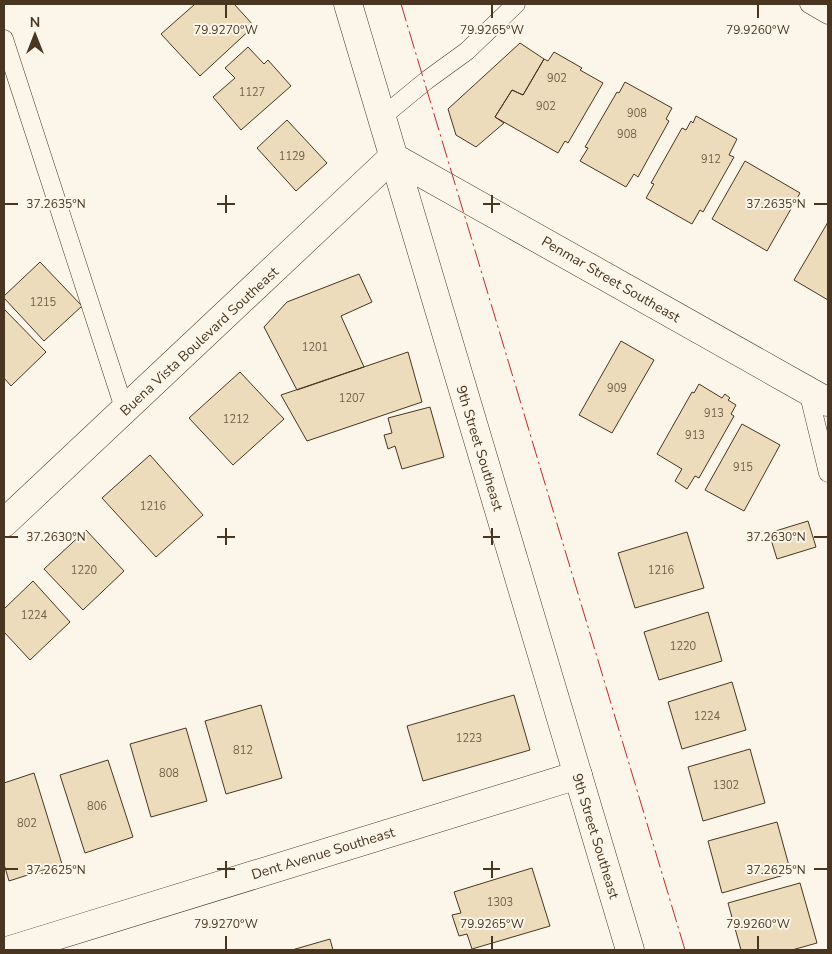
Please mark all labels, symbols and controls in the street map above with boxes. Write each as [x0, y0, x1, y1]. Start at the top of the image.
north arrow [10, 10, 60, 60]
text: N [30, 13, 40, 32]
text: 79.9270°W [194, 22, 258, 38]
text: 79.9265°W [460, 22, 524, 38]
text: 79.9260°W [726, 22, 790, 38]
house number: 902 [547, 71, 567, 86]
house number: 1127 [239, 85, 265, 100]
house number: 902 [536, 99, 556, 114]
house number: 908 [627, 106, 647, 121]
house number: 908 [617, 127, 637, 142]
house number: 1129 [279, 149, 305, 164]
house number: 912 [701, 152, 721, 167]
text: 37.2635°N [26, 196, 86, 212]
text: 37.2635°N [746, 196, 806, 212]
street label: Penmar Street Southeast [538, 232, 684, 327]
street label: Buena Vista Boulevard Southeast [116, 263, 283, 420]
house number: 1215 [30, 295, 57, 310]
house number: 1201 [302, 340, 328, 355]
house number: 909 [607, 381, 627, 396]
street label: 9th Street Southeast [451, 383, 508, 513]
house number: 1207 [339, 391, 365, 406]
house number: 913 [704, 406, 724, 421]
house number: 1212 [223, 412, 249, 427]
house number: 913 [685, 428, 705, 443]
house number: 915 [733, 460, 753, 475]
house number: 1216 [140, 499, 167, 514]
text: 37.2630°N [26, 529, 86, 545]
text: 37.2630°N [746, 529, 806, 545]
house number: 1220 [71, 563, 98, 578]
house number: 1216 [648, 563, 675, 578]
house number: 1224 [21, 608, 48, 623]
house number: 1220 [670, 639, 697, 654]
house number: 1224 [694, 709, 721, 724]
house number: 1223 [456, 731, 482, 746]
house number: 812 [233, 743, 253, 758]
house number: 808 [159, 766, 179, 781]
street label: 9th Street Southeast [567, 771, 624, 901]
house number: 1302 [713, 778, 739, 793]
house number: 806 [87, 799, 107, 814]
house number: 802 [17, 816, 37, 831]
street label: Dent Avenue Southeast [249, 823, 397, 884]
text: 37.2625°N [26, 862, 86, 878]
text: 37.2625°N [746, 862, 806, 878]
house number: 1303 [487, 895, 513, 910]
text: 79.9270°W [194, 916, 258, 932]
text: 79.9265°W [460, 916, 524, 932]
text: 79.9260°W [726, 916, 790, 932]

